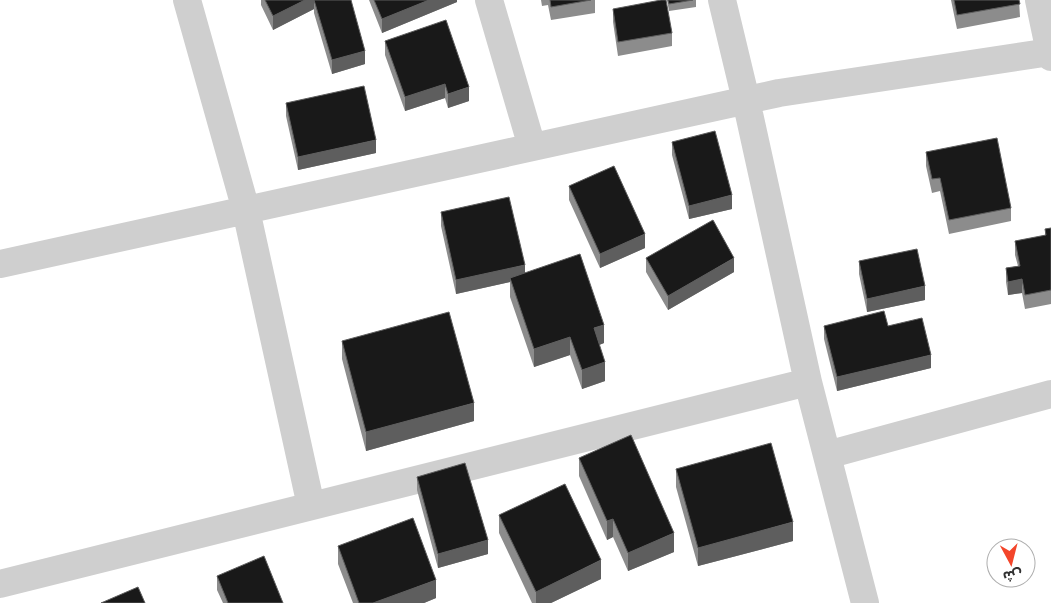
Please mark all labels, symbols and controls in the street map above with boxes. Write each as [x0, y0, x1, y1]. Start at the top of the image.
north arrow [986, 538, 1036, 588]
text: ش [1002, 567, 1023, 586]

